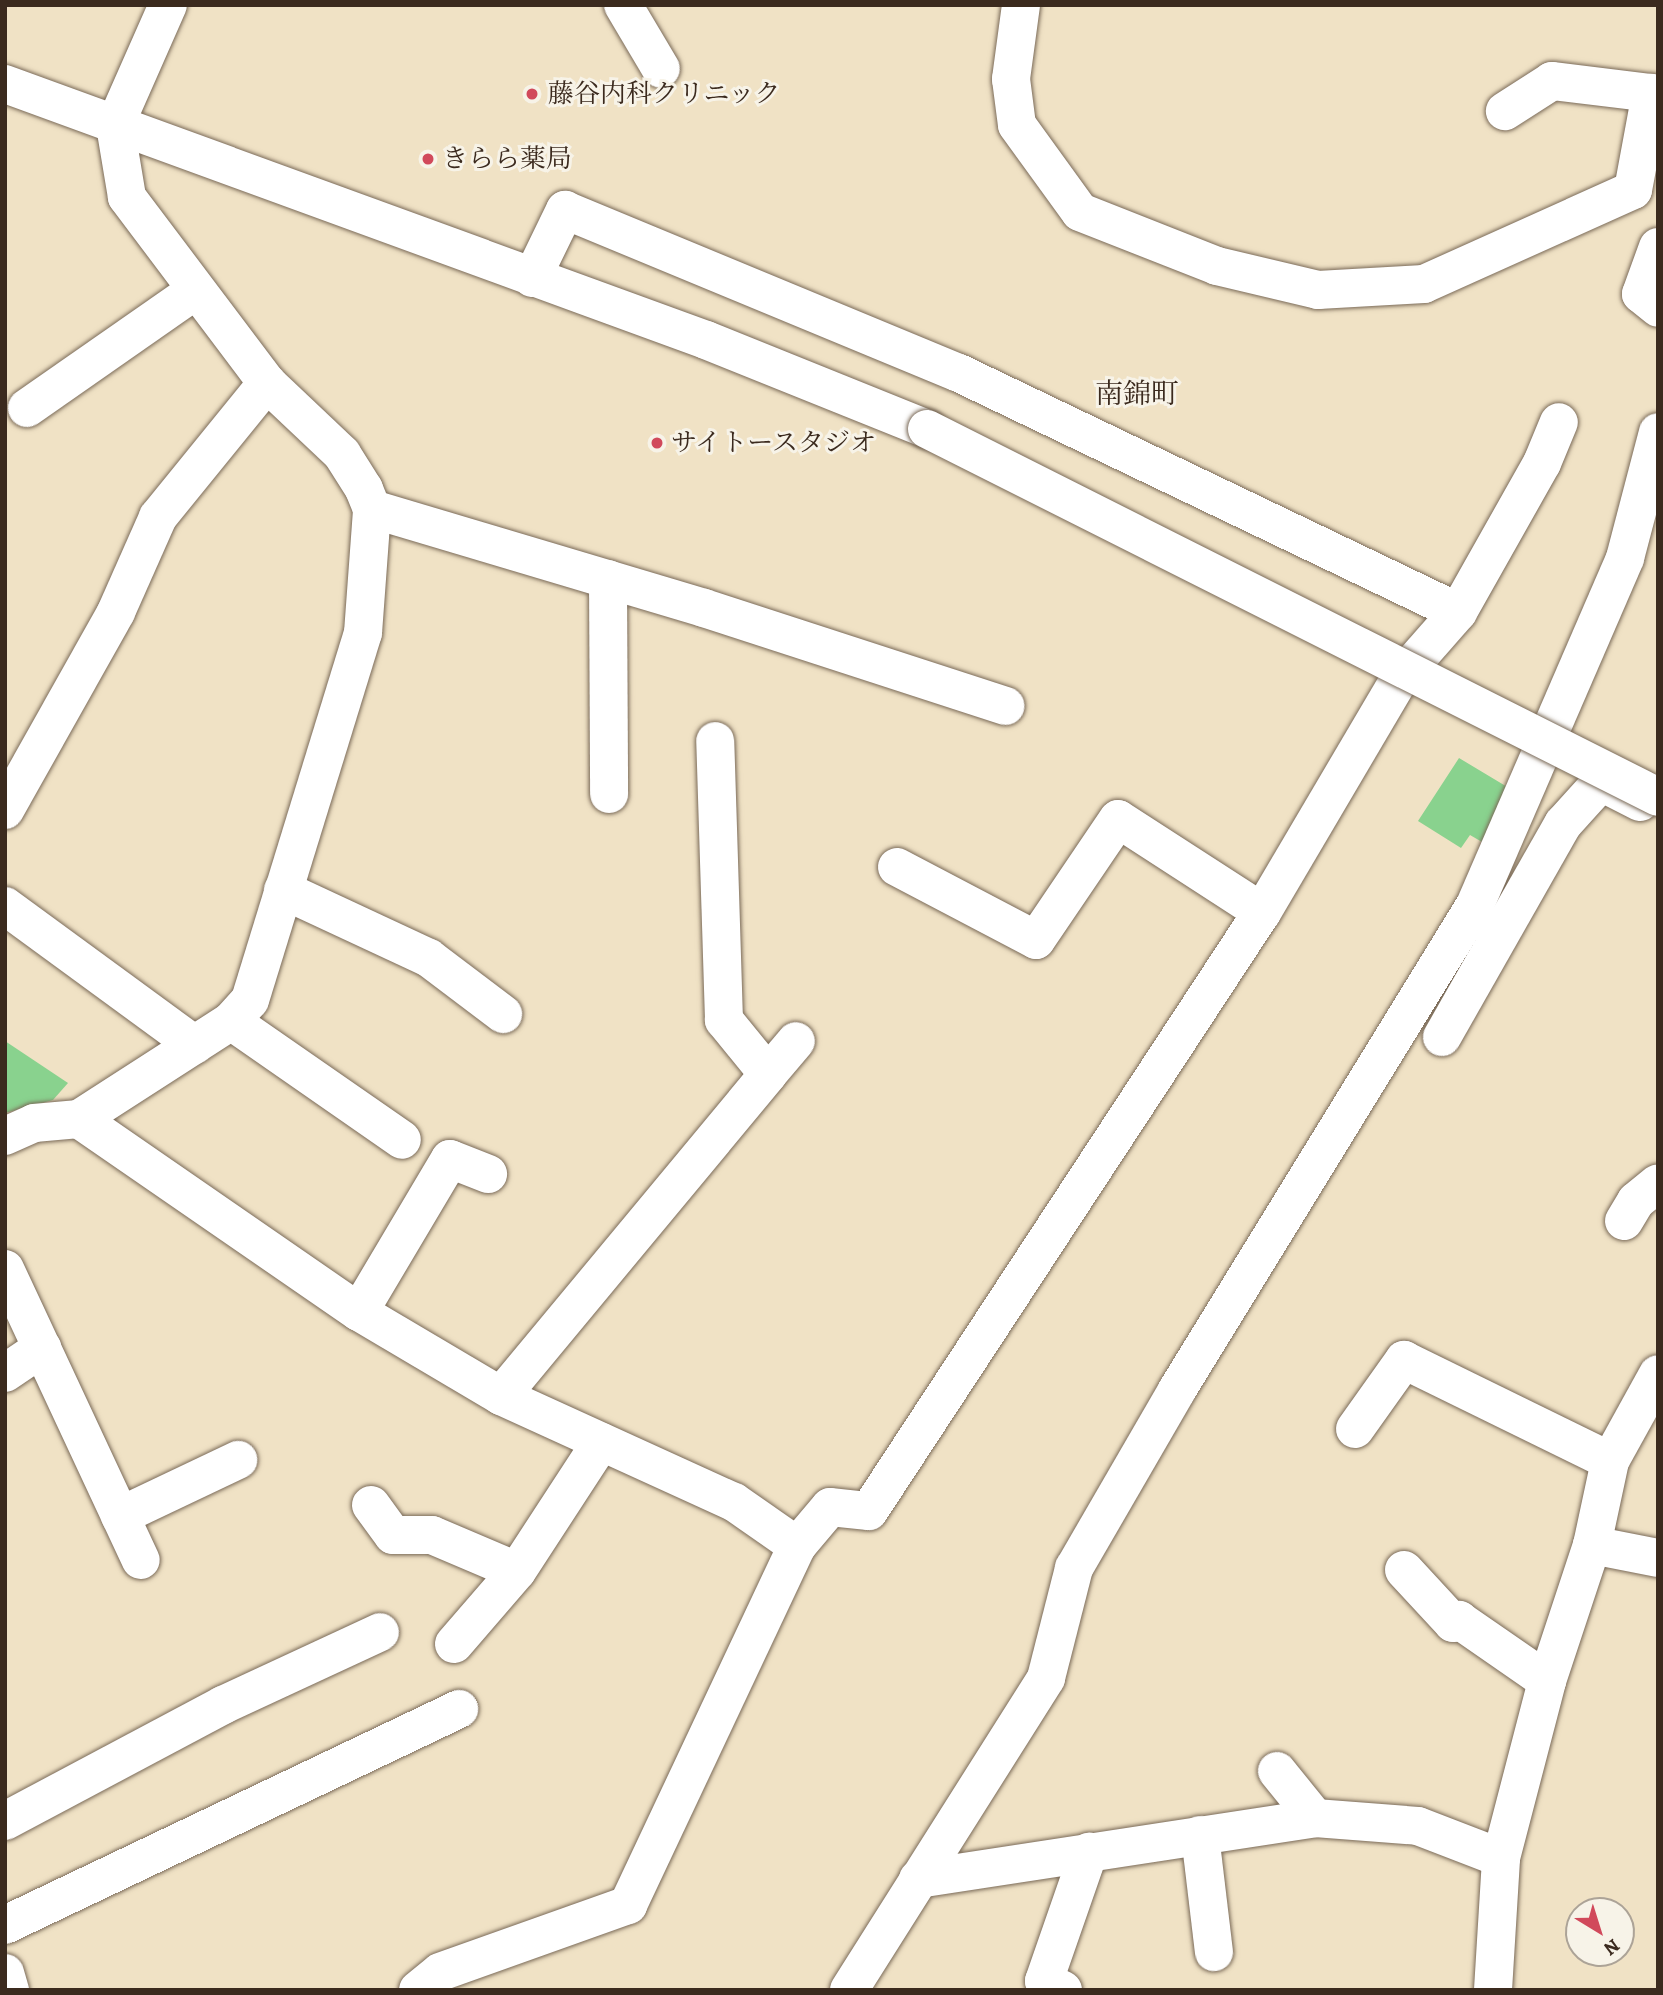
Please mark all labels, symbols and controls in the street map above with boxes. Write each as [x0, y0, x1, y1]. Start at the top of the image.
place label: 藤谷内科クリニック [548, 78, 782, 110]
marker: 藤谷内科クリニック [522, 84, 542, 104]
place label: きらら薬局 [442, 143, 572, 175]
marker: きらら薬局 [420, 151, 436, 167]
district label: 南錦町 [1095, 377, 1179, 411]
place label: サイトースタジオ [671, 427, 879, 459]
marker: サイトースタジオ [649, 435, 665, 451]
north arrow [1565, 1897, 1635, 1967]
text: N [1598, 1932, 1625, 1961]

